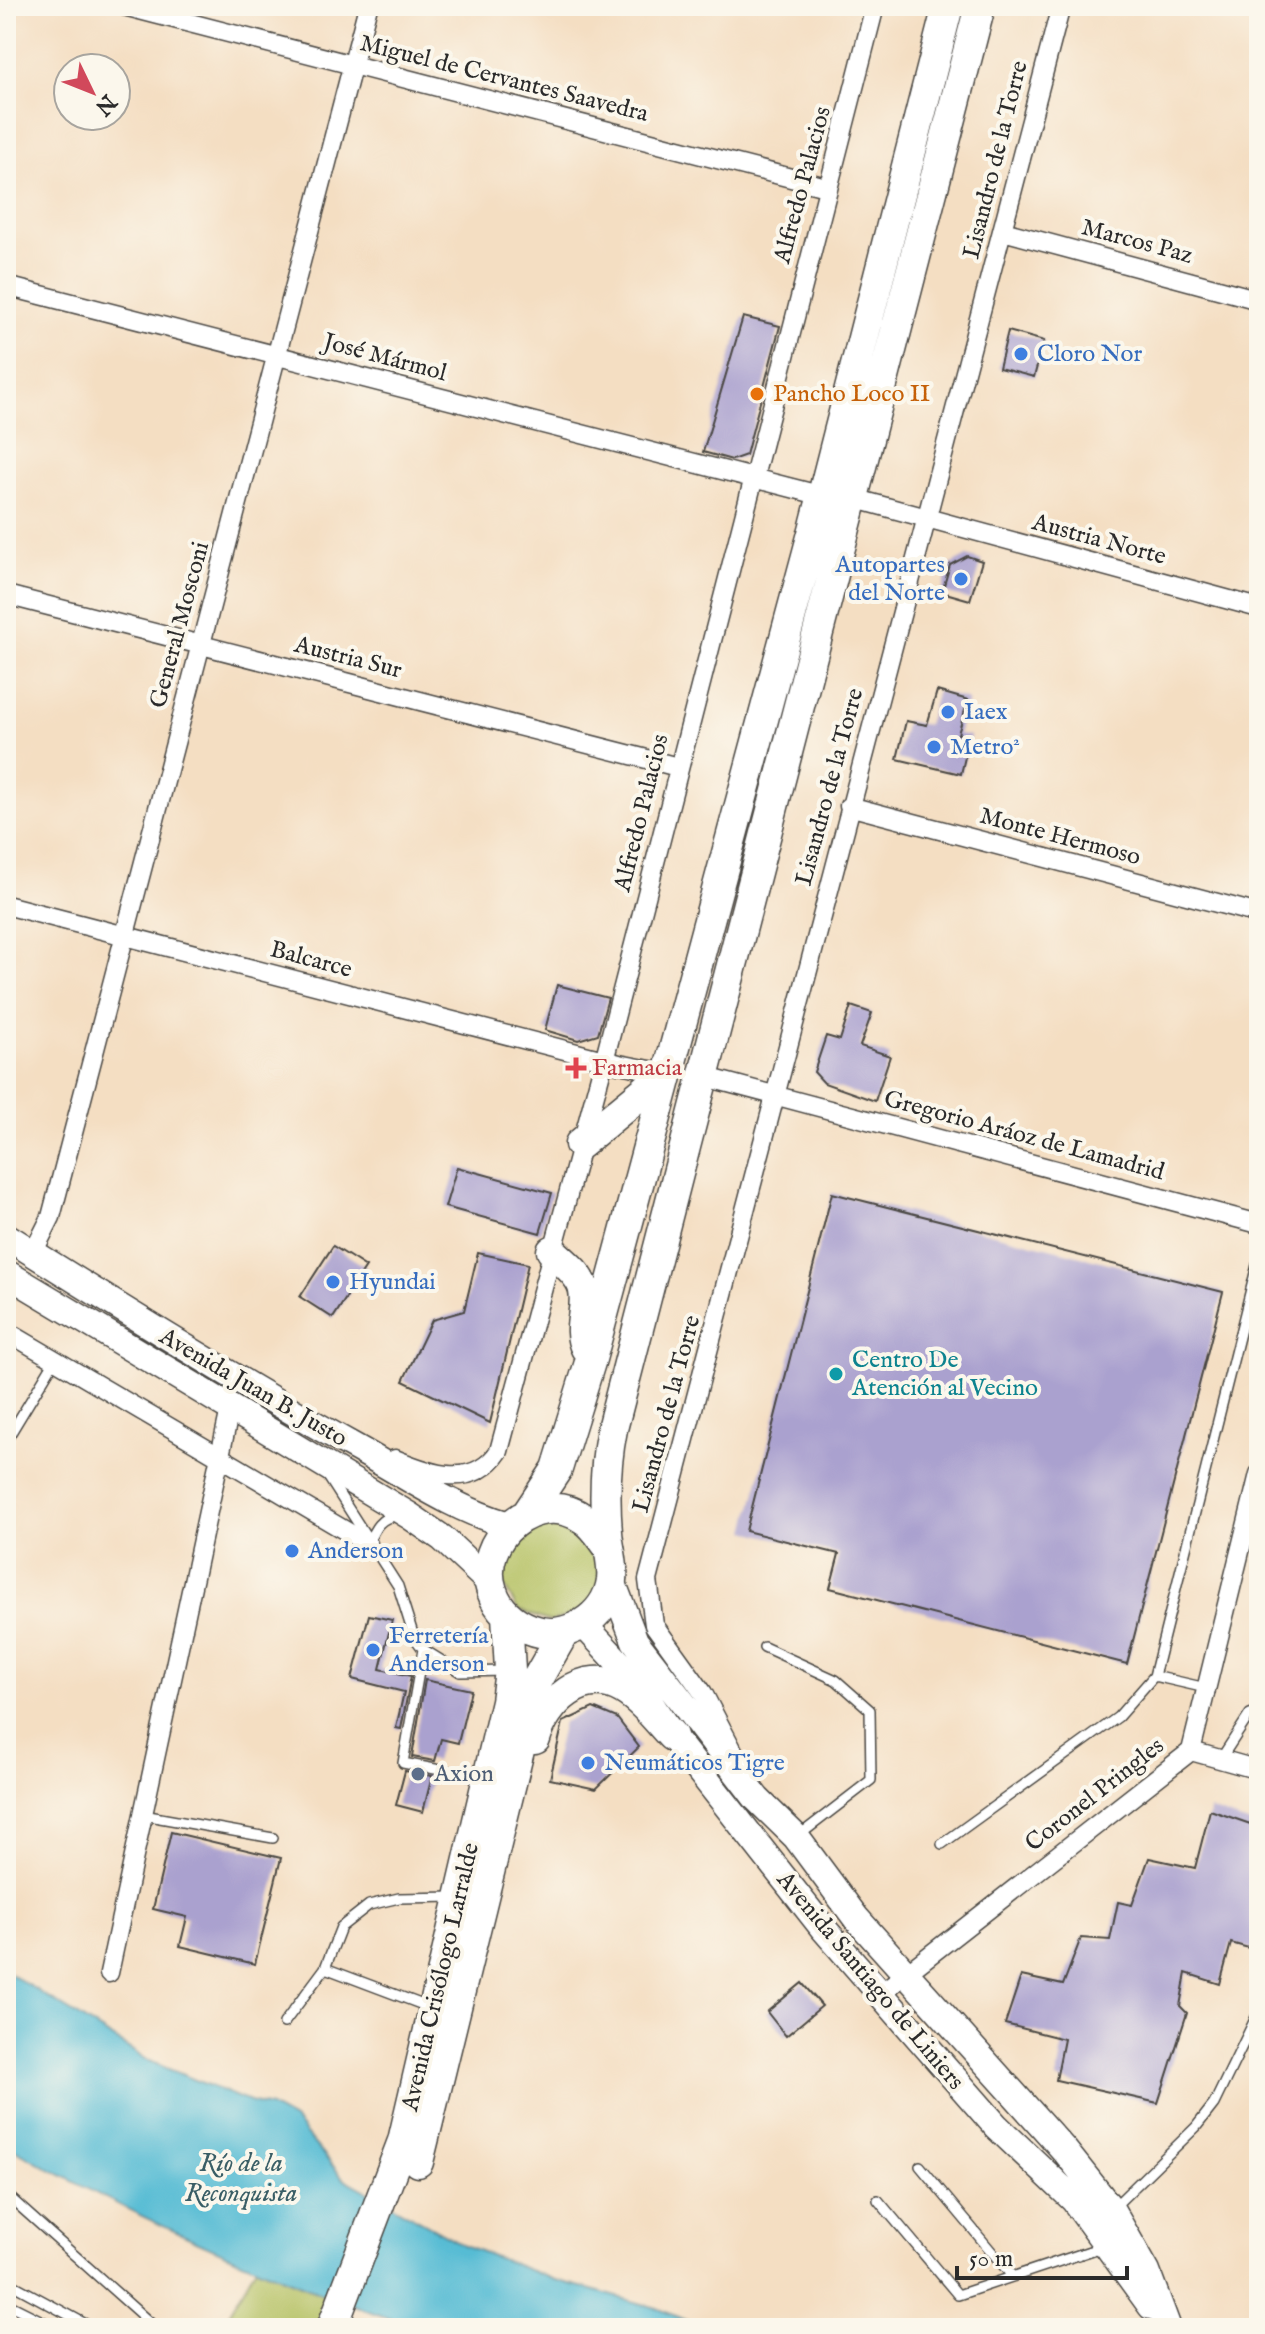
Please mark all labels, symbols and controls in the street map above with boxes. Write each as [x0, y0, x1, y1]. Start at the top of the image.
street label: Miguel de Cervantes Saavedra [357, 28, 652, 130]
north arrow [52, 52, 132, 132]
street label: Lisandro de la Torre [956, 58, 1036, 262]
text: N [88, 87, 123, 121]
street label: Alfredo Palacios [767, 103, 839, 268]
street label: Marcos Paz [1078, 212, 1196, 272]
street label: José Mármol [317, 326, 450, 389]
place label: Cloro Nor [1037, 339, 1142, 370]
marker: Cloro Nor [1012, 345, 1030, 363]
place label: Pancho Loco II [773, 379, 930, 410]
marker: Pancho Loco II [748, 385, 766, 403]
street label: Austria Norte [1028, 507, 1169, 573]
street label: General Mosconi [143, 538, 217, 712]
place label: Autopartes del Norte [834, 550, 945, 609]
marker: Autopartes del Norte [952, 570, 970, 588]
street label: Austria Sur [290, 629, 405, 686]
street label: Lisandro de la Torre [789, 685, 871, 889]
place label: Iaex [964, 697, 1008, 728]
marker: Iaex [939, 703, 957, 721]
street label: Alfredo Palacios [607, 731, 677, 896]
place label: Metro² [950, 732, 1020, 763]
marker: Metro² [925, 738, 943, 756]
street label: Monte Hermoso [976, 801, 1144, 873]
street label: Balcarce [267, 934, 355, 986]
place label: Farmacia [592, 1053, 683, 1084]
marker: Farmacia [567, 1059, 585, 1077]
street label: Gregorio Aráoz de Lamadrid [881, 1084, 1168, 1188]
place label: Hyundai [349, 1267, 436, 1298]
marker: Hyundai [324, 1273, 342, 1291]
street label: Lisandro de la Torre [626, 1312, 708, 1516]
street label: Avenida Juan B. Justo [153, 1321, 353, 1454]
place label: Centro De Atención al Vecino [851, 1345, 1038, 1404]
marker: Centro De Atención al Vecino [827, 1365, 845, 1383]
place label: Anderson [307, 1536, 404, 1567]
marker: Anderson [283, 1542, 301, 1560]
place label: Ferretería Anderson [388, 1621, 489, 1680]
marker: Ferretería Anderson [364, 1641, 382, 1659]
street label: Coronel Pringles [1019, 1731, 1171, 1859]
place label: Neumáticos Tigre [604, 1748, 785, 1779]
marker: Neumáticos Tigre [579, 1754, 597, 1772]
place label: Axion [433, 1759, 494, 1790]
marker: Axion [409, 1765, 427, 1783]
street label: Avenida Crisólogo Larralde [395, 1840, 487, 2115]
street label: Avenida Santiago de Liniers [769, 1864, 971, 2097]
water label: Río de la Reconquista [185, 2147, 297, 2210]
scale bar [957, 2230, 1127, 2280]
text: 50 m [969, 2244, 1013, 2275]

